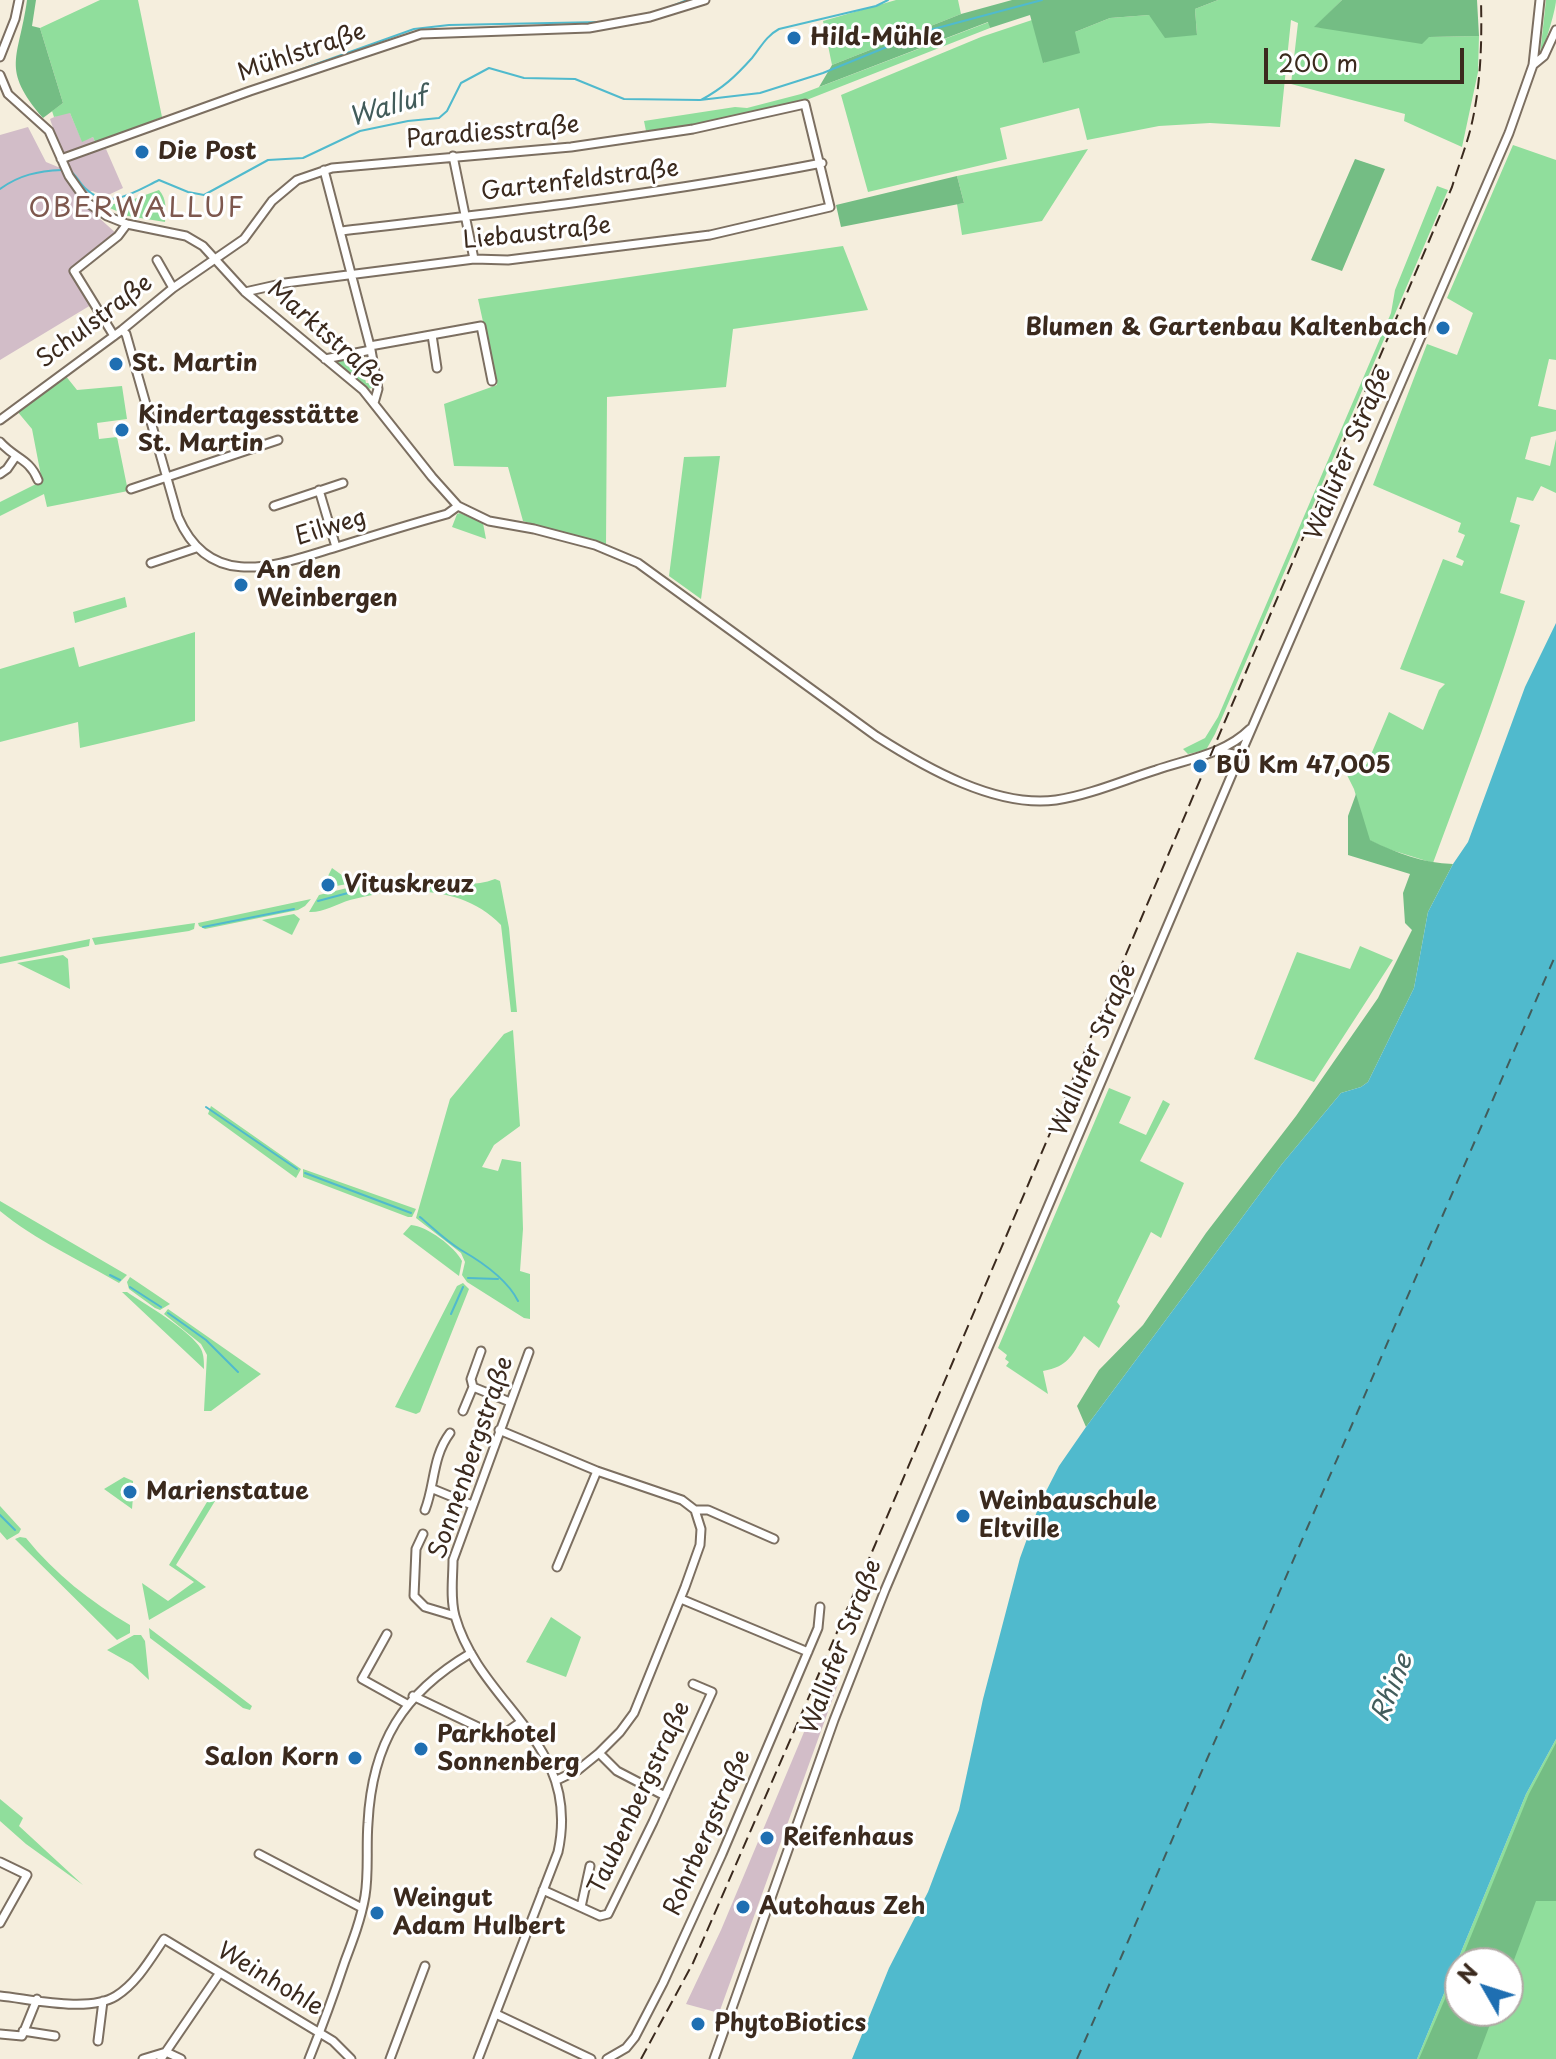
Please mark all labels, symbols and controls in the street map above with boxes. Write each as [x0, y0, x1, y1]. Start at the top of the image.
street label: Mühlstraße [234, 18, 370, 88]
place label: Hild-Mühle [810, 24, 943, 52]
marker: Hild-Mühle [785, 29, 803, 47]
scale bar [1268, 32, 1468, 82]
text: 200 m [1278, 44, 1358, 80]
water label: Walluf [345, 82, 431, 134]
street label: Paradiesstraße [405, 111, 581, 155]
place label: Die Post [158, 138, 256, 166]
marker: Die Post [133, 143, 151, 161]
street label: Gartenfeldstraße [479, 155, 681, 207]
district label: OBERWALLUF [29, 192, 245, 226]
street label: Liebaustraße [461, 212, 613, 256]
street label: Schulstraße [31, 269, 159, 375]
street label: Marktstraße [261, 276, 391, 394]
place label: Blumen & Gartenbau Kaltenbach [1025, 314, 1427, 342]
marker: Blumen & Gartenbau Kaltenbach [1434, 319, 1452, 337]
place label: St. Martin [132, 350, 258, 378]
marker: St. Martin [107, 355, 125, 373]
street label: Wallufer Straße [1300, 363, 1398, 545]
place label: Kindertagesstätte St. Martin [138, 402, 359, 458]
marker: Kindertagesstätte St. Martin [113, 421, 131, 439]
street label: Eilweg [292, 504, 370, 552]
place label: An den Weinbergen [257, 557, 398, 613]
marker: An den Weinbergen [232, 576, 250, 594]
place label: BÜ Km 47,005 [1216, 752, 1391, 780]
marker: BÜ Km 47,005 [1191, 757, 1209, 775]
place label: Vituskreuz [344, 871, 474, 899]
marker: Vituskreuz [319, 876, 337, 894]
street label: Wallufer Straße [1045, 959, 1143, 1141]
street label: Sonnenbergstraße [424, 1353, 520, 1563]
place label: Marienstatue [146, 1478, 309, 1506]
marker: Marienstatue [121, 1483, 139, 1501]
place label: Weinbauschule Eltville [979, 1488, 1157, 1544]
marker: Weinbauschule Eltville [954, 1507, 972, 1525]
street label: Wallufer Straße [795, 1556, 889, 1738]
water label: Rhine [1365, 1650, 1421, 1726]
street label: Taubenbergstraße [583, 1697, 697, 1899]
place label: Parkhotel Sonnenberg [437, 1721, 580, 1777]
marker: Parkhotel Sonnenberg [412, 1740, 430, 1758]
place label: Salon Korn [204, 1744, 339, 1772]
street label: Rohrbergstraße [659, 1746, 757, 1920]
marker: Salon Korn [346, 1749, 364, 1767]
place label: Reifenhaus [783, 1824, 914, 1852]
marker: Reifenhaus [758, 1829, 776, 1847]
place label: Weingut Adam Hulbert [393, 1885, 565, 1941]
place label: Autohaus Zeh [759, 1893, 926, 1921]
marker: Autohaus Zeh [734, 1898, 752, 1916]
marker: Weingut Adam Hulbert [368, 1904, 386, 1922]
street label: Weinhohle [212, 1937, 328, 2023]
north arrow [1444, 1947, 1524, 2027]
text: N [1448, 1956, 1485, 1990]
place label: PhytoBiotics [714, 2010, 866, 2038]
marker: PhytoBiotics [689, 2015, 707, 2033]

